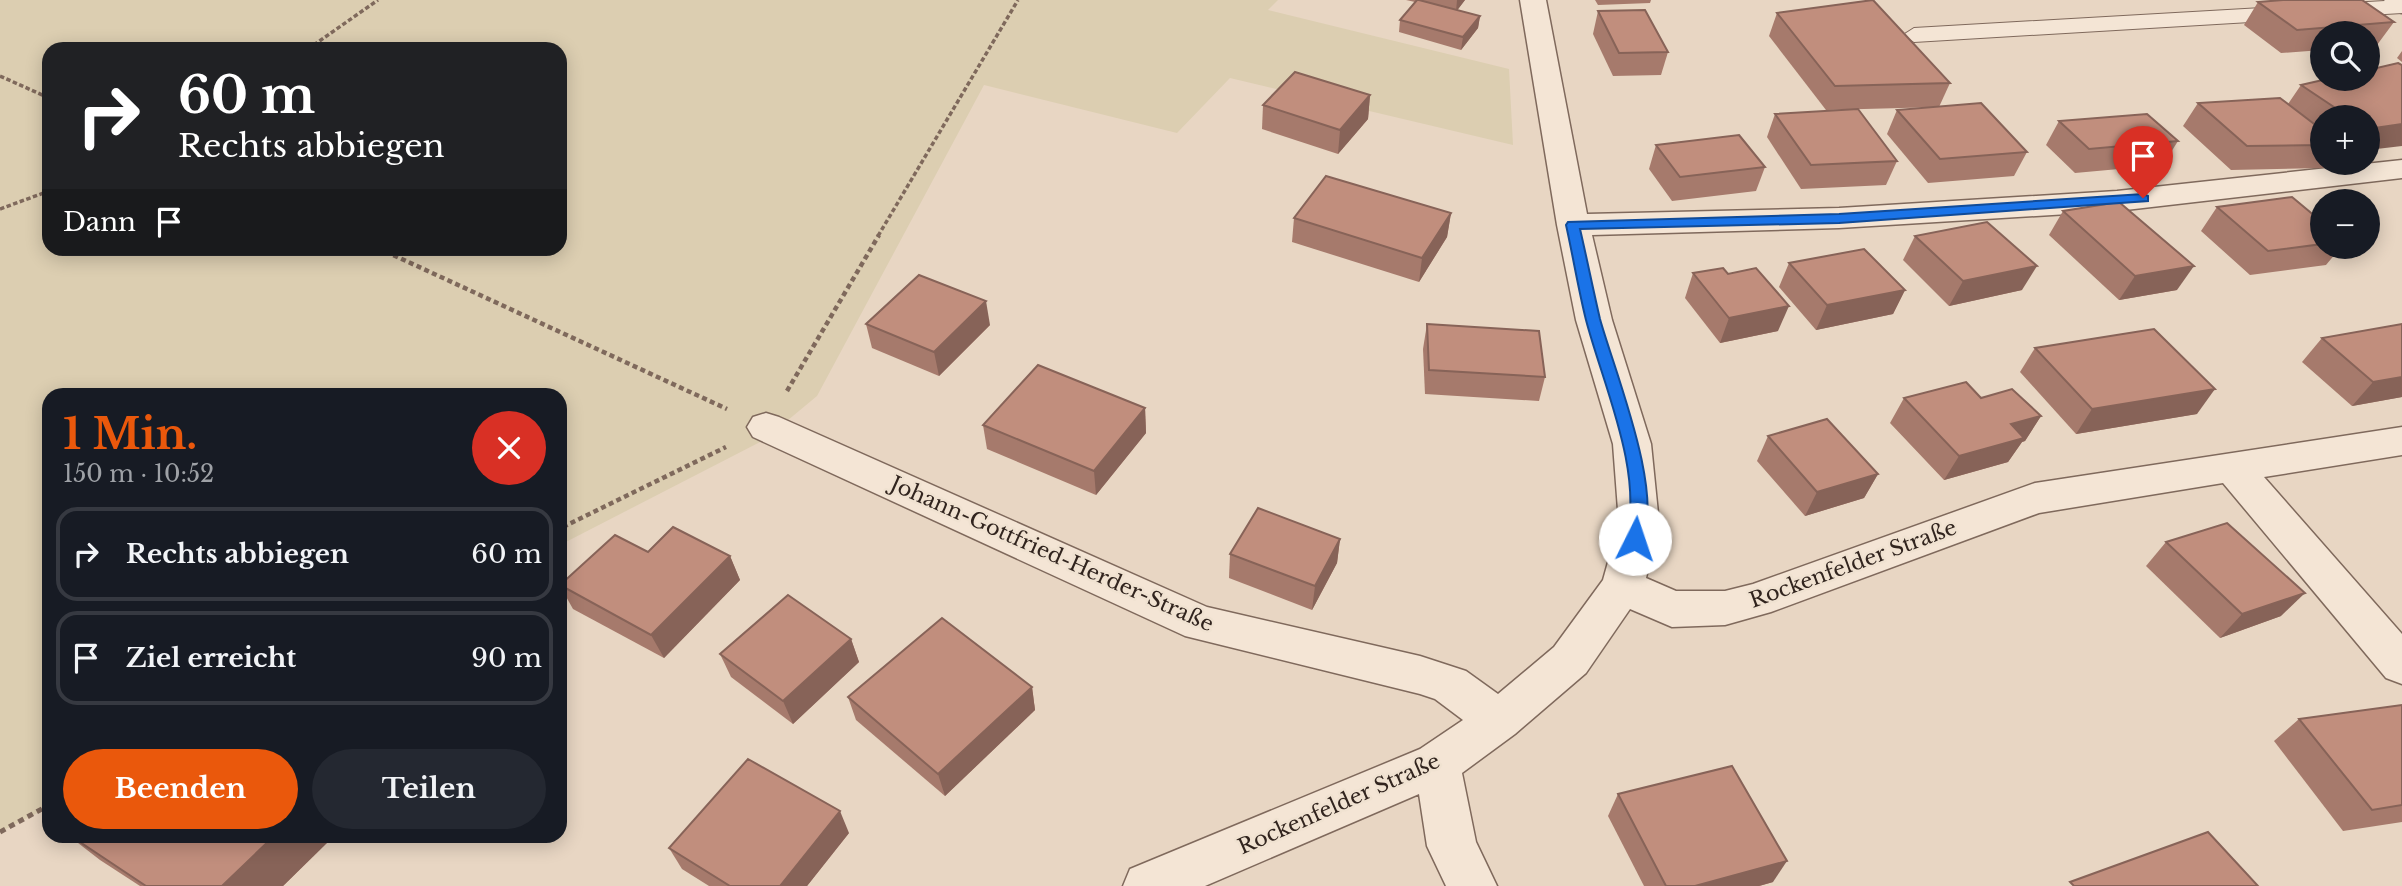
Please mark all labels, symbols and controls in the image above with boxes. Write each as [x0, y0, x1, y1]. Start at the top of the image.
map controls [2310, 21, 2380, 259]
button: search [2310, 21, 2380, 91]
text: 60 m [178, 65, 315, 126]
icon: right [63, 70, 154, 161]
button: + [2310, 105, 2380, 175]
text: Rechts abbiegen [178, 126, 445, 166]
pin [2113, 126, 2173, 198]
icon: arrive [2124, 137, 2162, 175]
button: − [2310, 189, 2380, 259]
icon: arrive [150, 203, 188, 241]
text: Dann [63, 206, 136, 238]
text: 1 Min. [63, 408, 197, 460]
button: close [472, 411, 546, 485]
text: 150 m · 10:52 [63, 460, 214, 488]
street label: Johann-Gottfried-Herder-Straße [884, 470, 1218, 637]
position arrow [1598, 502, 1672, 576]
street label: Rockenfelder Straße [1746, 514, 1960, 614]
icon: right [67, 535, 105, 573]
text: Rechts abbiegen [126, 538, 349, 570]
text: 60 m [471, 538, 542, 570]
icon: arrive [67, 639, 105, 677]
text: Ziel erreicht [126, 642, 296, 674]
text: 90 m [471, 642, 542, 674]
street label: Rockenfelder Straße [1234, 748, 1444, 860]
button: Beenden [63, 749, 298, 829]
button: Teilen [312, 749, 546, 829]

